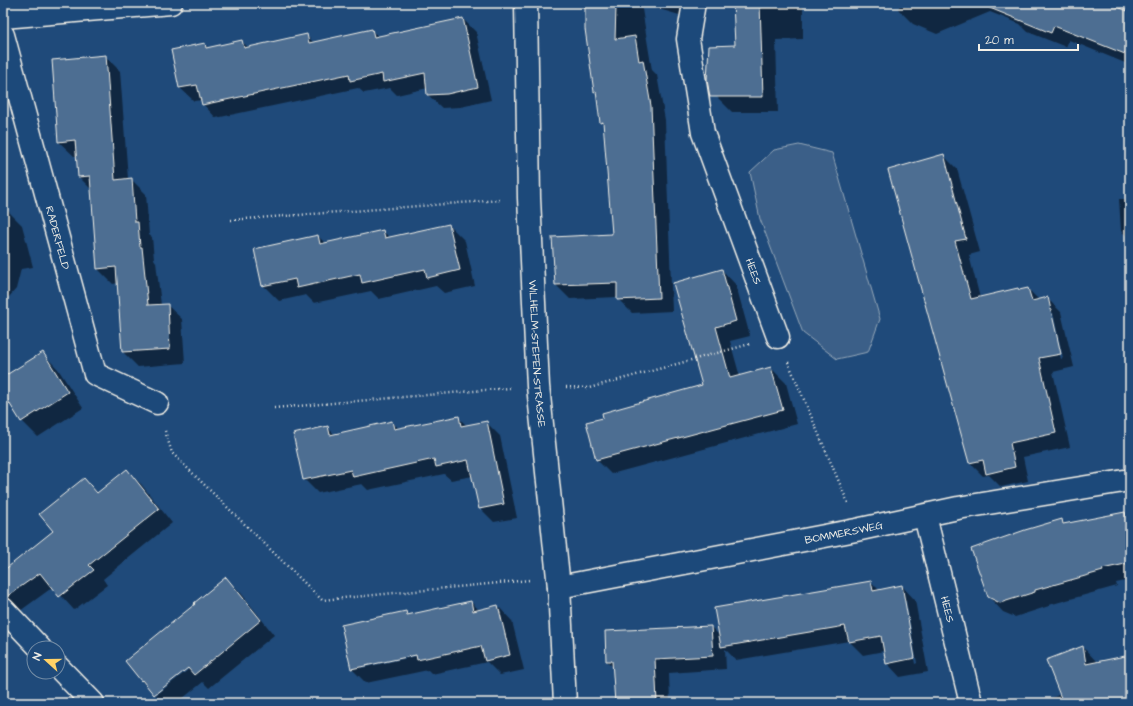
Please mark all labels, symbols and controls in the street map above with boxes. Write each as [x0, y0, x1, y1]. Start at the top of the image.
scale bar [979, 26, 1078, 52]
text: 20 m [985, 32, 1014, 49]
street label: RADERFELD [42, 204, 73, 271]
street label: HEES [742, 256, 765, 287]
street label: WILHELM-STEFEN-STRASSE [525, 280, 549, 429]
street label: BOMMERSWEG [804, 517, 885, 548]
street label: HEES [937, 595, 958, 624]
north arrow [26, 640, 66, 680]
text: N [29, 651, 45, 663]

